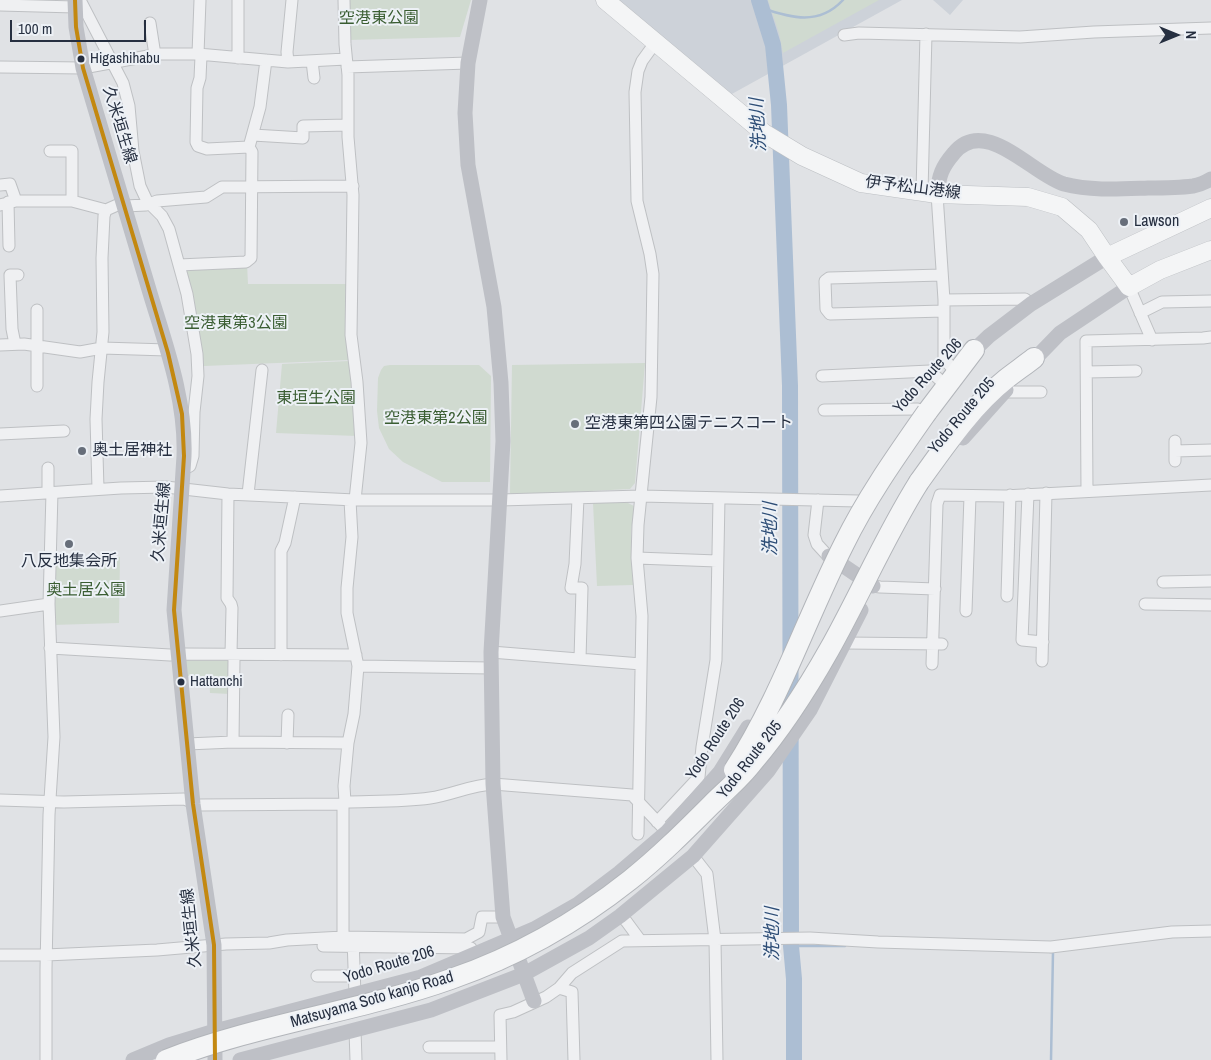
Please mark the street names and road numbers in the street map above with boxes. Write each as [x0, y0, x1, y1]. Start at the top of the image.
street label: 久米垣生線 [98, 84, 140, 166]
street label: 伊予松山港線 [864, 173, 962, 203]
street label: Yodo Route 206 [889, 335, 967, 417]
street label: Yodo Route 205 [925, 374, 999, 458]
street label: 久米垣生線 [149, 481, 175, 563]
street label: Yodo Route 206 [682, 694, 750, 784]
street label: Yodo Route 205 [714, 717, 786, 803]
street label: 久米垣生線 [178, 887, 206, 969]
street label: Yodo Route 206 [341, 942, 437, 988]
street label: Matsuyama Soto kanjo Road [288, 968, 456, 1032]

